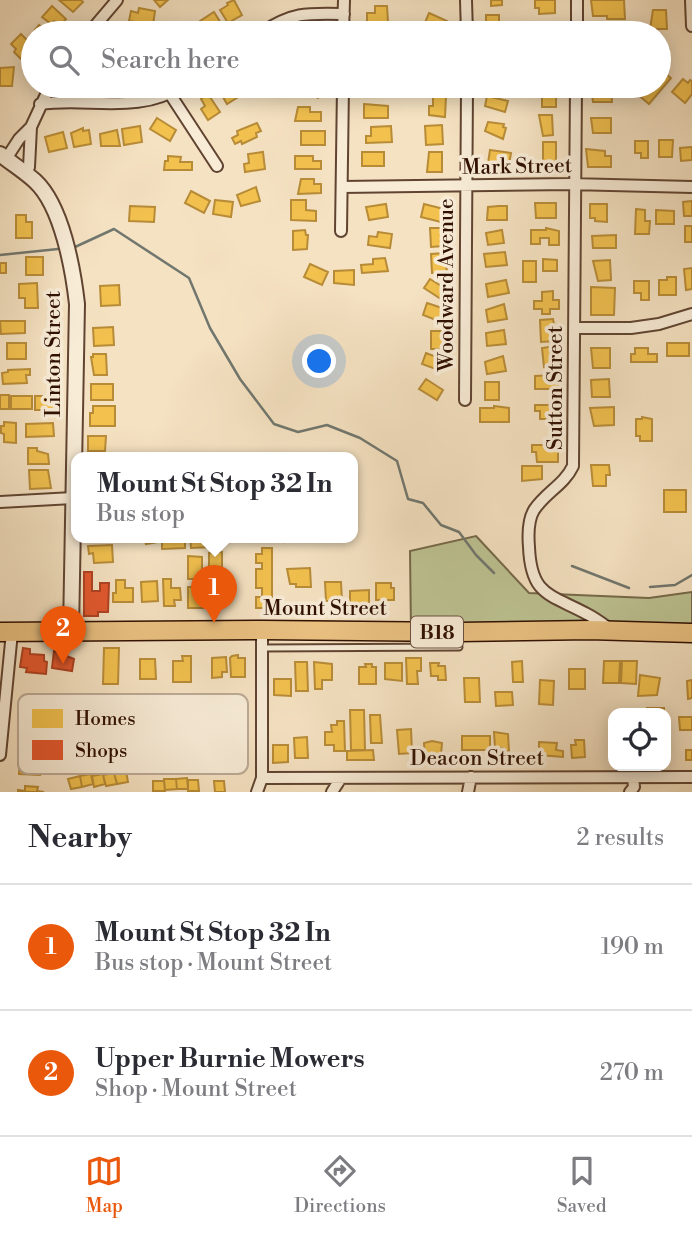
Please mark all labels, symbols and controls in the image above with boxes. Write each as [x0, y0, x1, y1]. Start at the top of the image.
search box [21, 21, 671, 98]
icon: search [45, 41, 83, 79]
text: Search here [101, 44, 240, 76]
street label: Mark Street [462, 153, 573, 181]
street label: Woodward Avenue [434, 199, 460, 372]
street label: Linton Street [41, 290, 67, 417]
street label: Sutton Street [543, 325, 569, 450]
your location [302, 344, 336, 378]
popup [71, 452, 358, 543]
text: Mount St Stop 32 In [97, 468, 332, 500]
text: Bus stop [97, 500, 185, 528]
pin: 1 [191, 565, 237, 623]
street label: Mount Street [263, 596, 387, 622]
pin: 2 [40, 606, 86, 664]
road number: B18 [411, 617, 463, 648]
legend [18, 694, 248, 774]
text: Homes [75, 707, 135, 731]
map controls [608, 708, 671, 771]
button: locate [608, 708, 671, 771]
text: Shops [75, 739, 127, 763]
street label: Deacon Street [410, 746, 544, 772]
text: Nearby [28, 819, 132, 857]
text: 2 results [577, 824, 664, 852]
text: Mount St Stop 32 In [95, 917, 331, 949]
text: 1 [45, 933, 57, 961]
text: 190 m [601, 933, 664, 961]
text: Bus stop · Mount Street [95, 949, 332, 977]
text: Upper Burnie Mowers [95, 1043, 365, 1075]
text: 2 [44, 1059, 58, 1087]
text: 270 m [600, 1059, 664, 1087]
text: Shop · Mount Street [95, 1075, 297, 1103]
tab: Map [85, 1152, 123, 1218]
tab: Directions [294, 1152, 386, 1218]
tab: Saved [557, 1152, 607, 1218]

